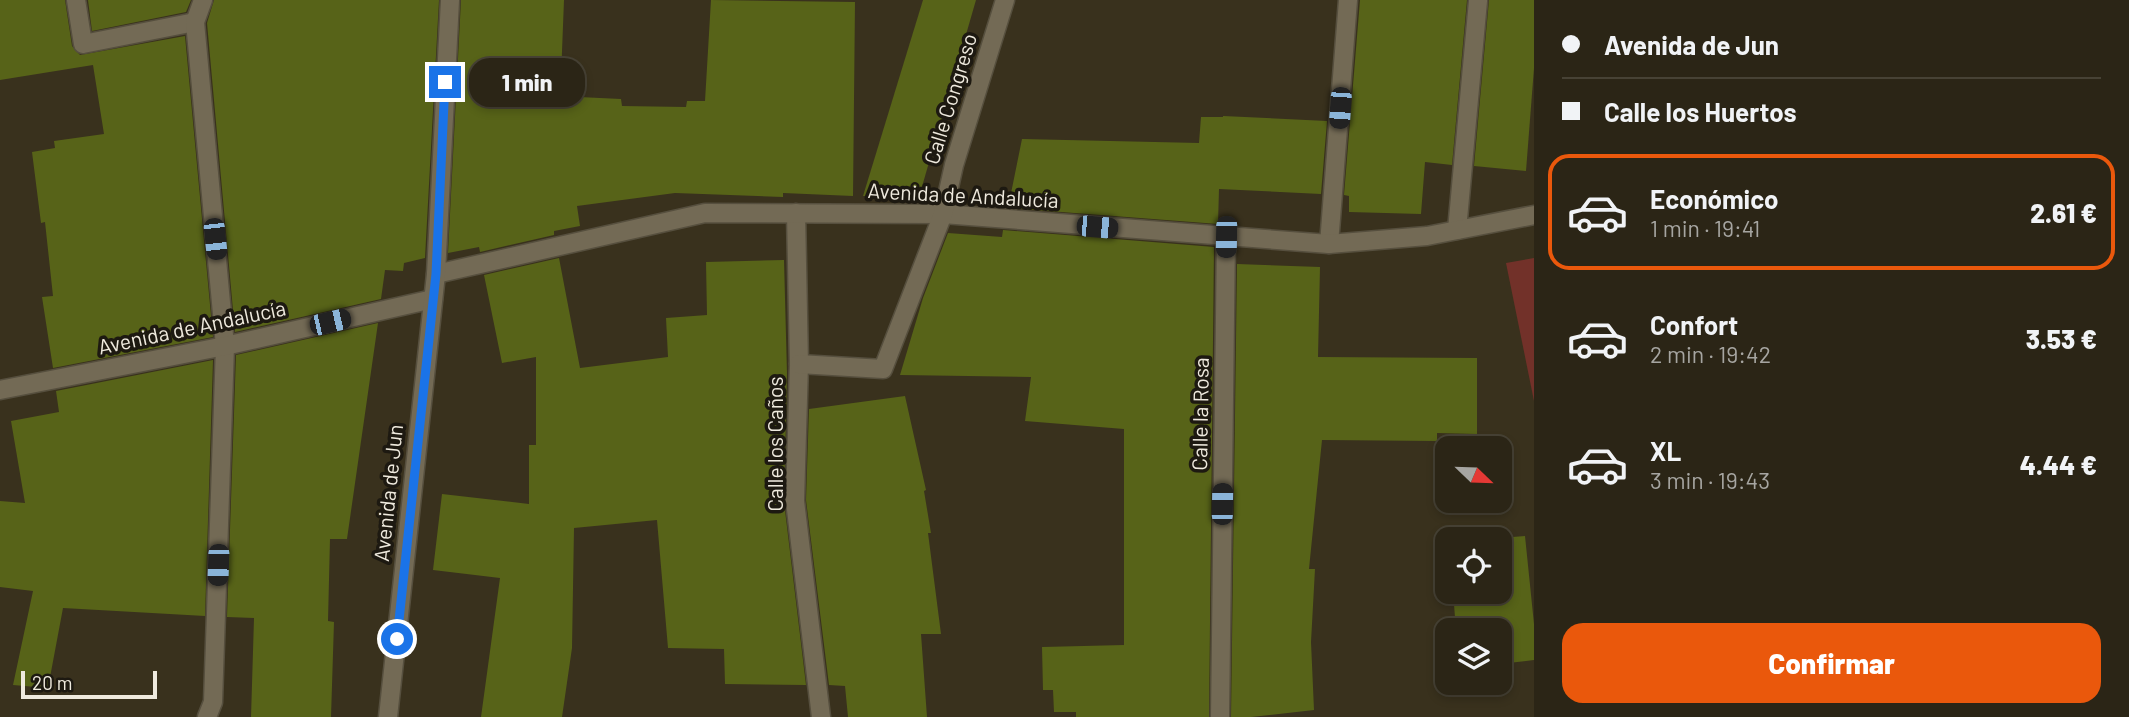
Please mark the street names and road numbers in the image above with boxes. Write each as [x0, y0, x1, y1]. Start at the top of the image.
street label: Calle Congreso [918, 30, 981, 167]
street label: Avenida de Andalucía [867, 177, 1059, 212]
street label: Avenida de Andalucía [96, 294, 288, 359]
street label: Calle la Rosa [1186, 357, 1213, 471]
street label: Calle los Caños [762, 376, 787, 512]
street label: Avenida de Jun [368, 423, 407, 563]

